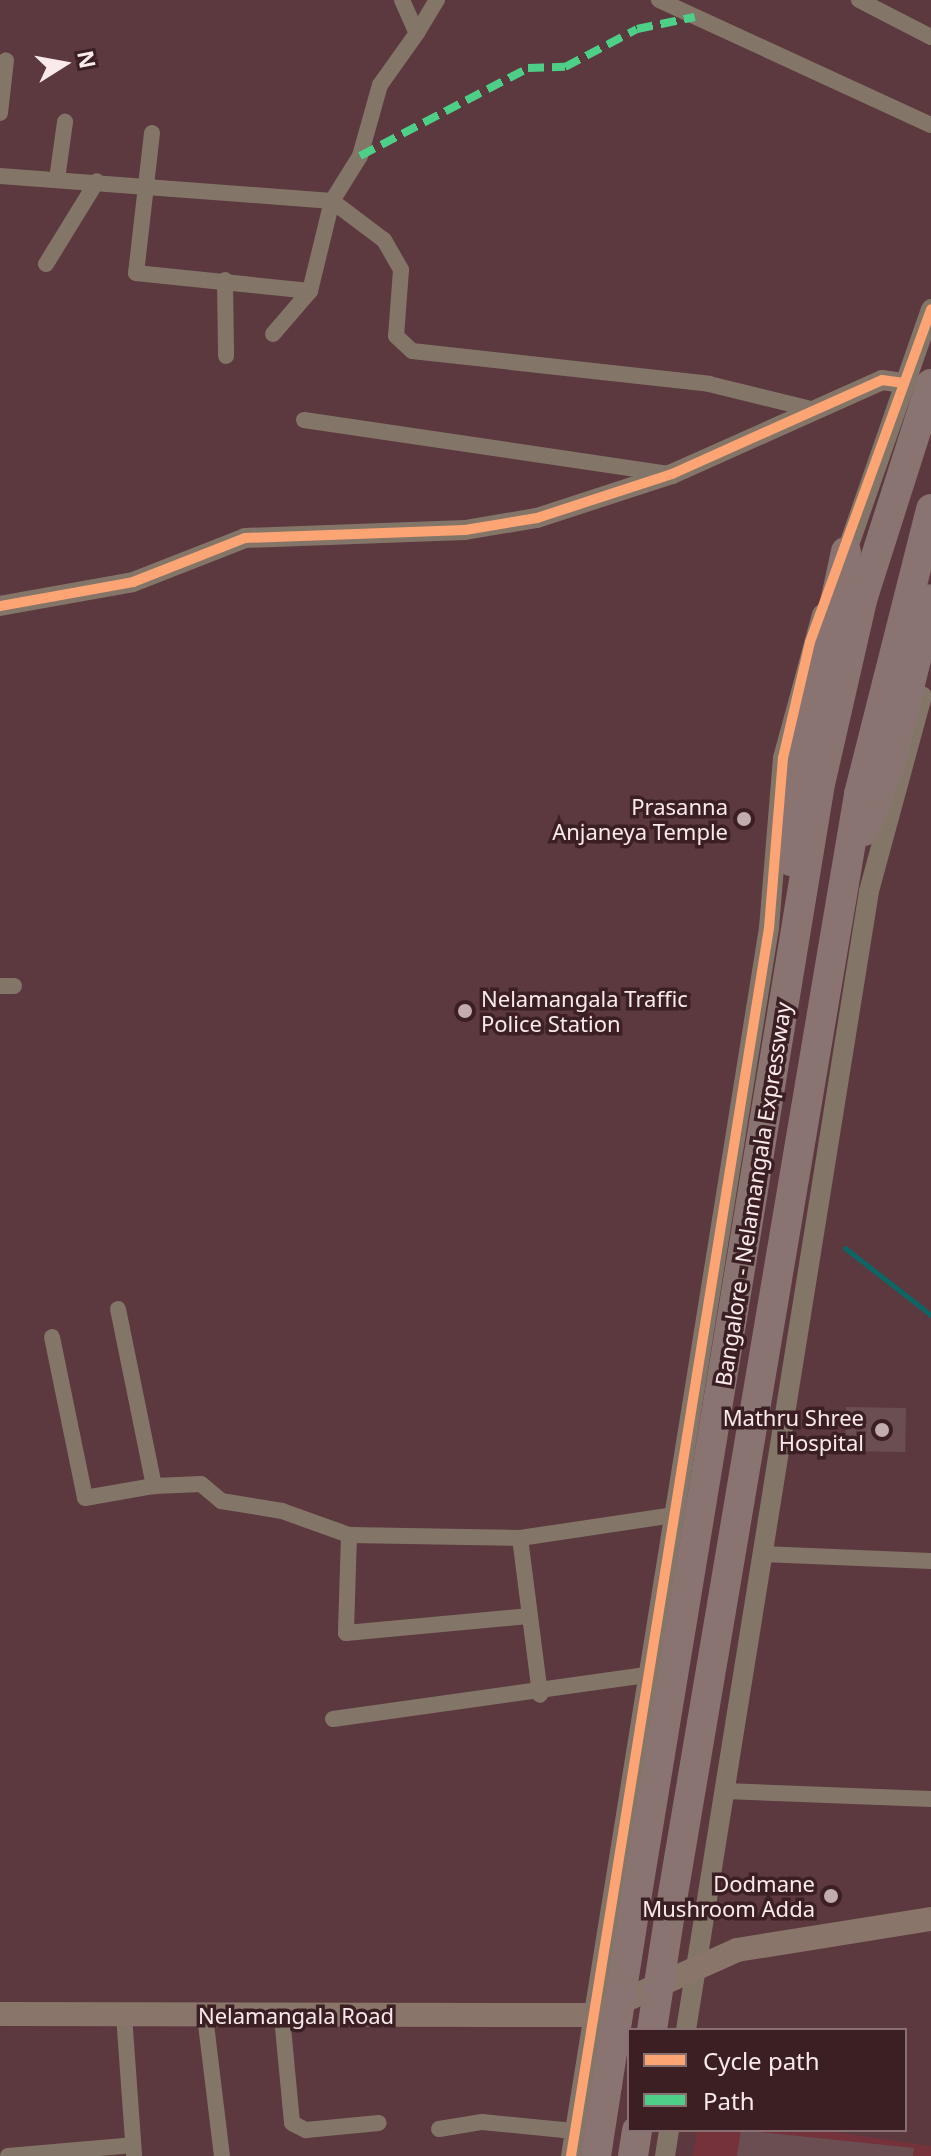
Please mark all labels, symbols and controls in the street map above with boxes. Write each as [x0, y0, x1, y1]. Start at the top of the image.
north arrow [24, 24, 104, 104]
text: N [71, 48, 104, 71]
place label: Prasanna Anjaneya Temple [552, 793, 728, 844]
marker: Prasanna Anjaneya Temple [735, 810, 753, 828]
place label: Nelamangala Traffic Police Station [481, 985, 688, 1036]
street label: Bangalore - Nelamangala Expressway [710, 1000, 796, 1388]
marker: Nelamangala Traffic Police Station [456, 1002, 474, 1020]
place label: Mathru Shree Hospital [723, 1404, 864, 1456]
marker: Mathru Shree Hospital [871, 1419, 893, 1441]
place label: Dodmane Mushroom Adda [642, 1870, 815, 1922]
marker: Dodmane Mushroom Adda [822, 1887, 840, 1905]
street label: Nelamangala Road [198, 2003, 394, 2029]
legend [627, 2028, 907, 2132]
text: Cycle path [703, 2044, 820, 2077]
text: Path [703, 2084, 754, 2117]

